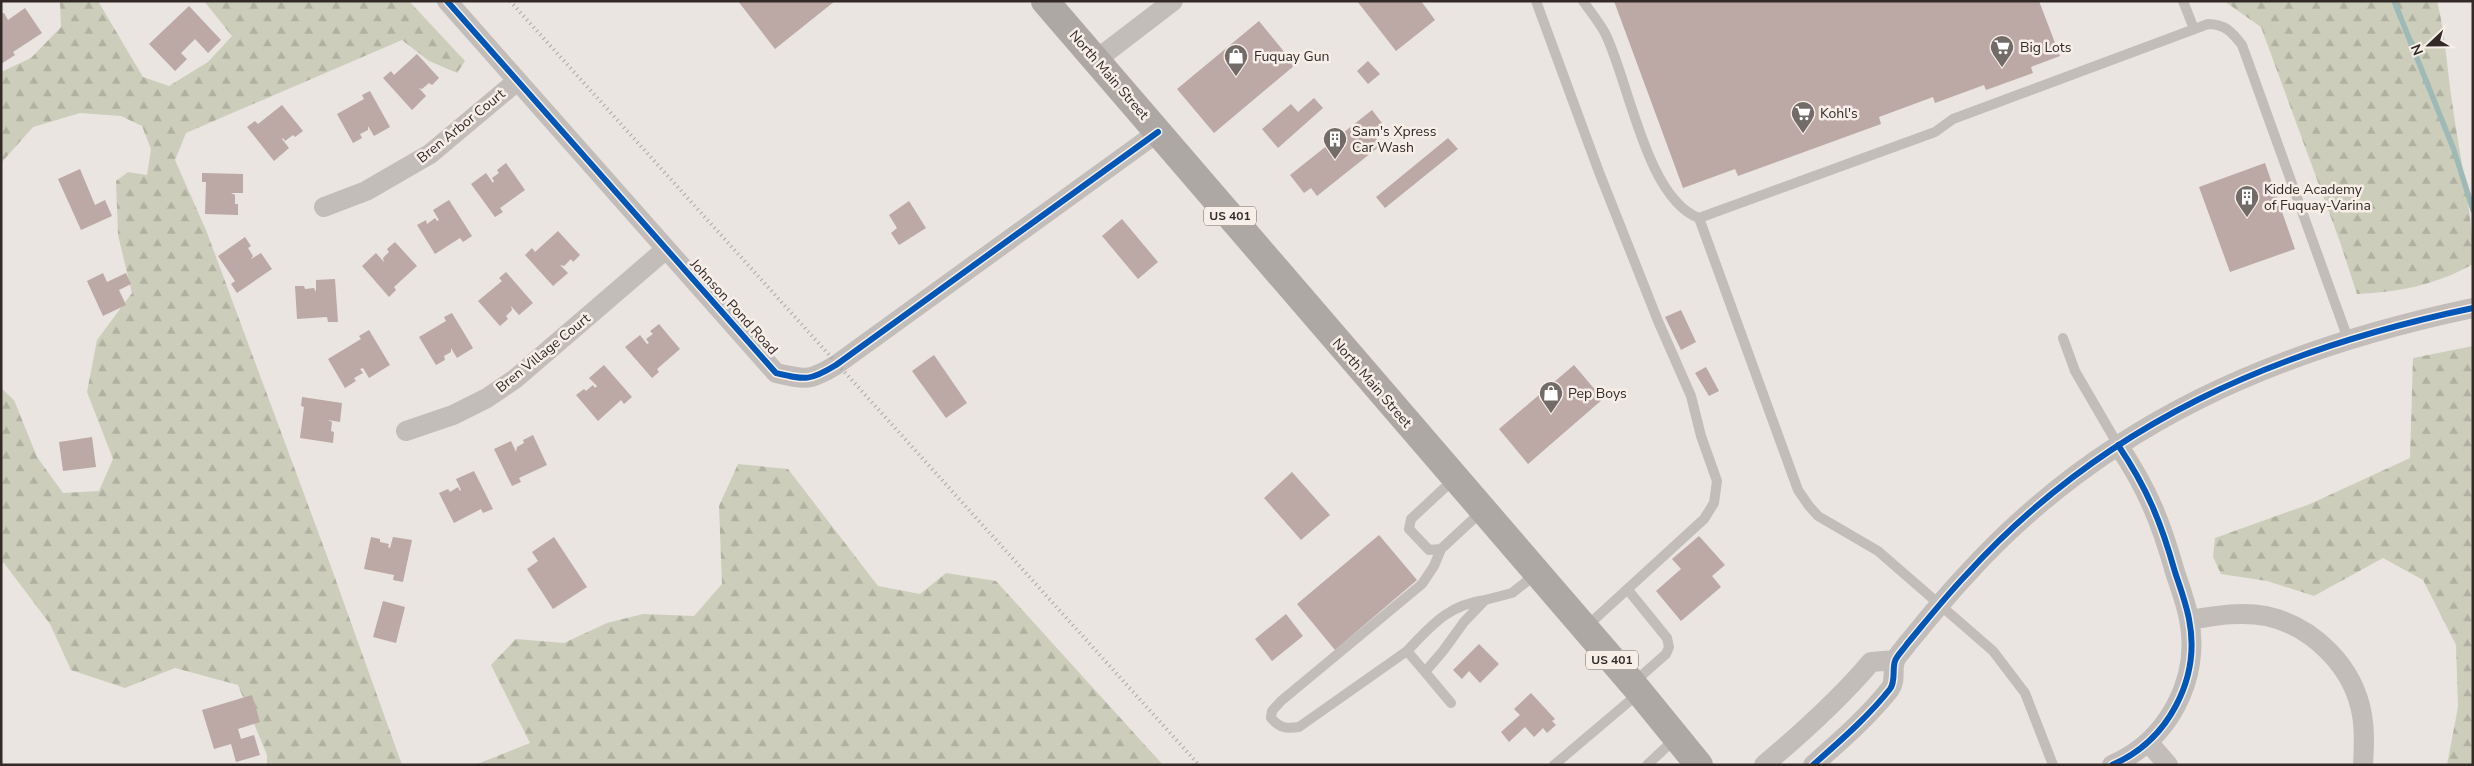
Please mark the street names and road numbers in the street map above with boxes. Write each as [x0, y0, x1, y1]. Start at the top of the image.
street label: North Main Street [1065, 26, 1153, 124]
street label: Bren Arbor Court [413, 85, 509, 167]
road number: US 401 [1204, 207, 1256, 226]
street label: Johnson Pond Road [685, 254, 782, 359]
street label: Bren Village Court [492, 309, 594, 397]
street label: North Main Street [1328, 334, 1416, 432]
road number: US 401 [1586, 650, 1638, 670]

